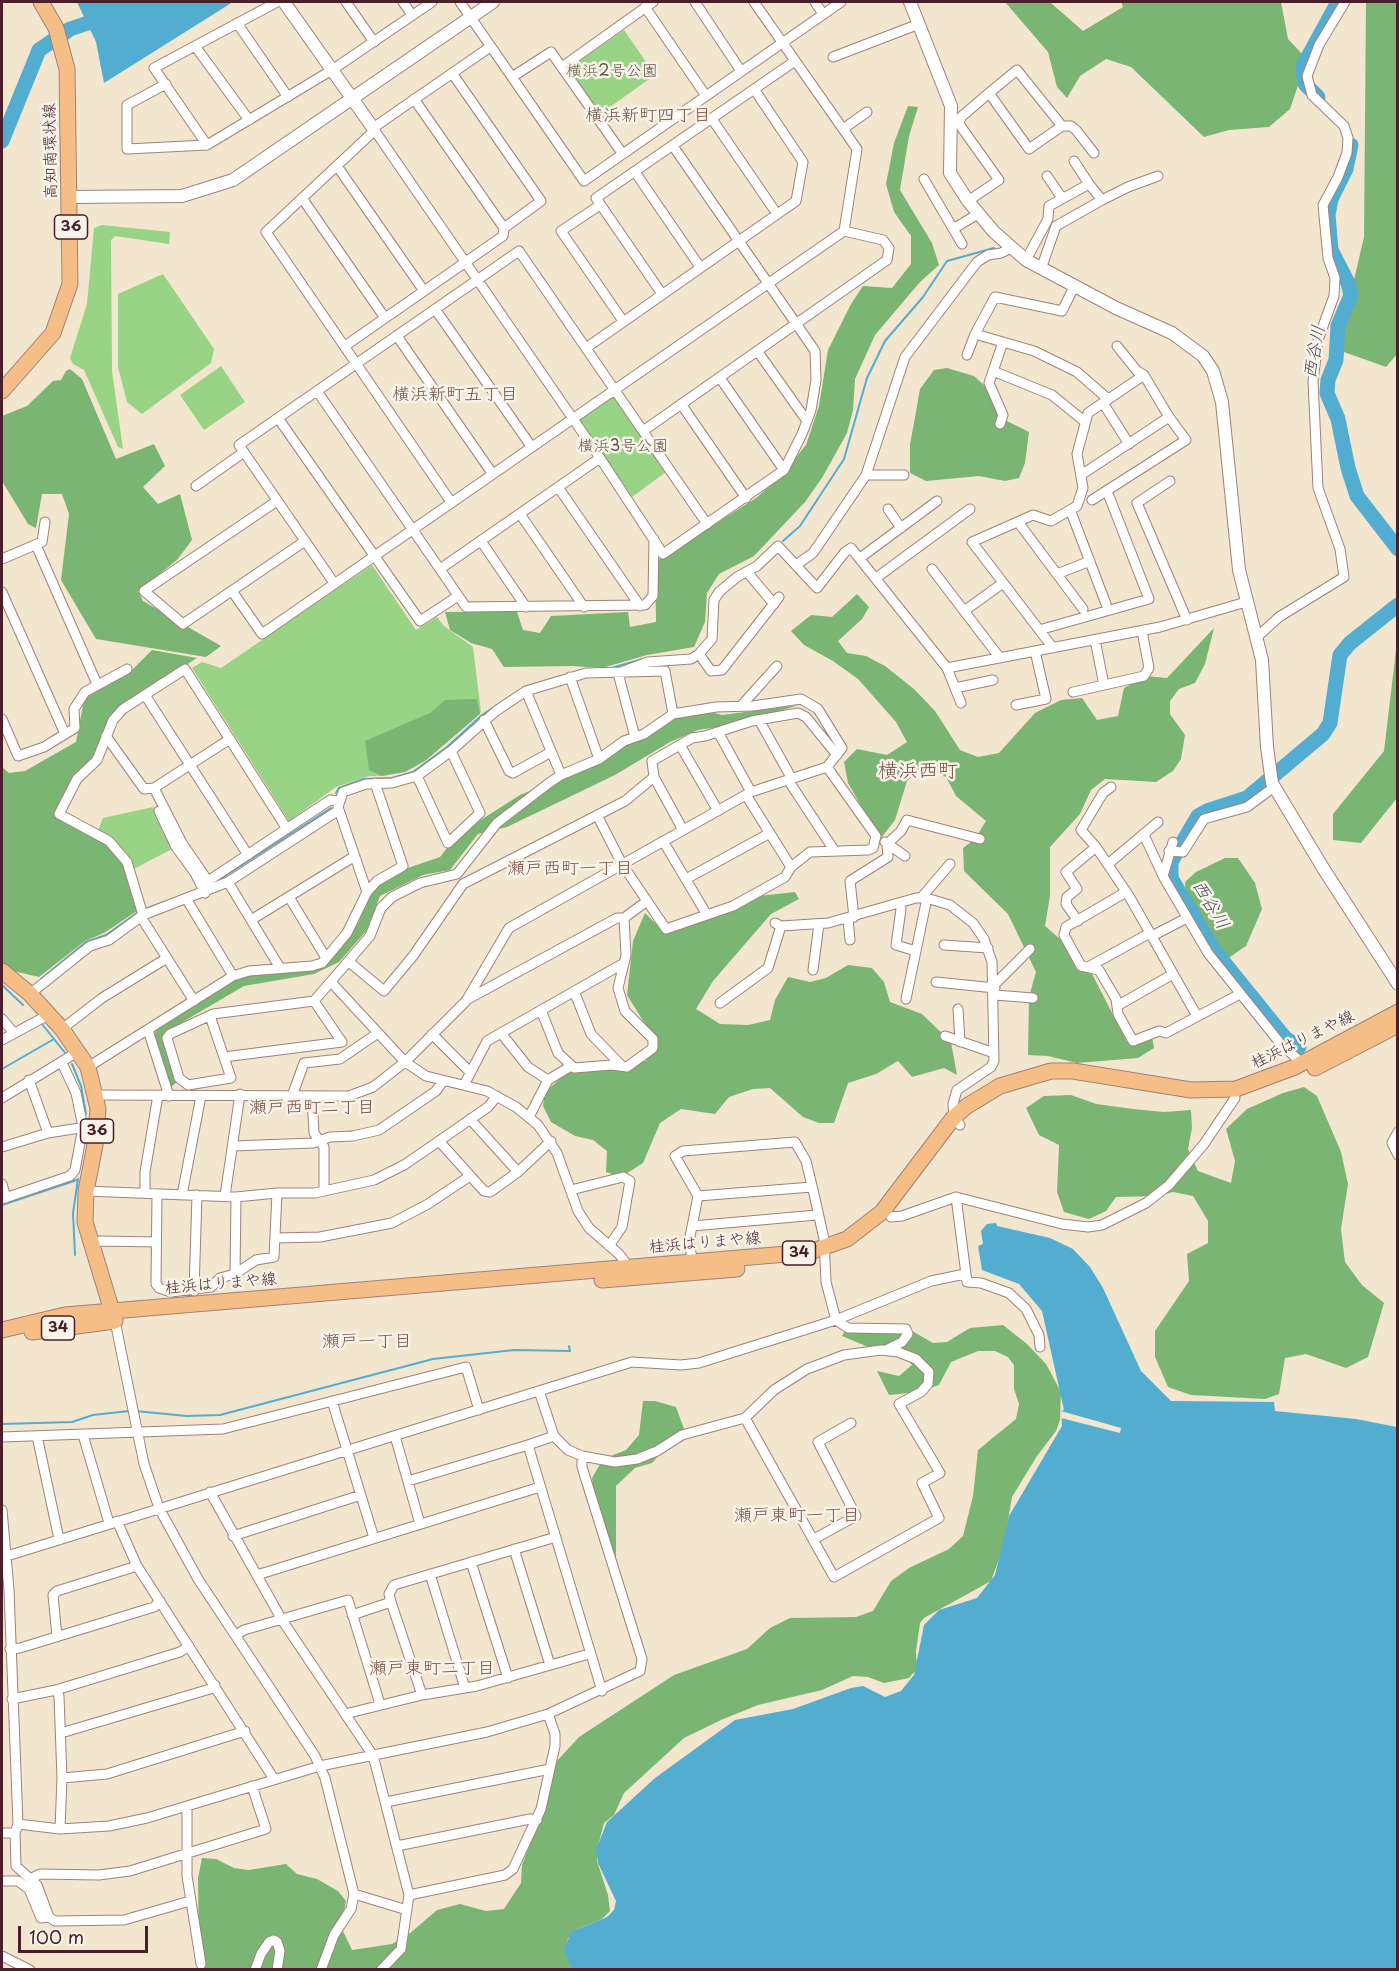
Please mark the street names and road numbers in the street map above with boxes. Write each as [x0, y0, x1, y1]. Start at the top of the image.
street label: 高知南環状線 [41, 103, 61, 199]
road number: 36 [54, 215, 88, 239]
street label: 桂浜はりまや線 [1248, 1007, 1358, 1073]
road number: 36 [80, 1119, 114, 1143]
street label: 桂浜はりまや線 [648, 1229, 762, 1257]
road number: 34 [782, 1241, 816, 1265]
street label: 桂浜はりまや線 [164, 1270, 278, 1298]
road number: 34 [42, 1316, 74, 1340]

